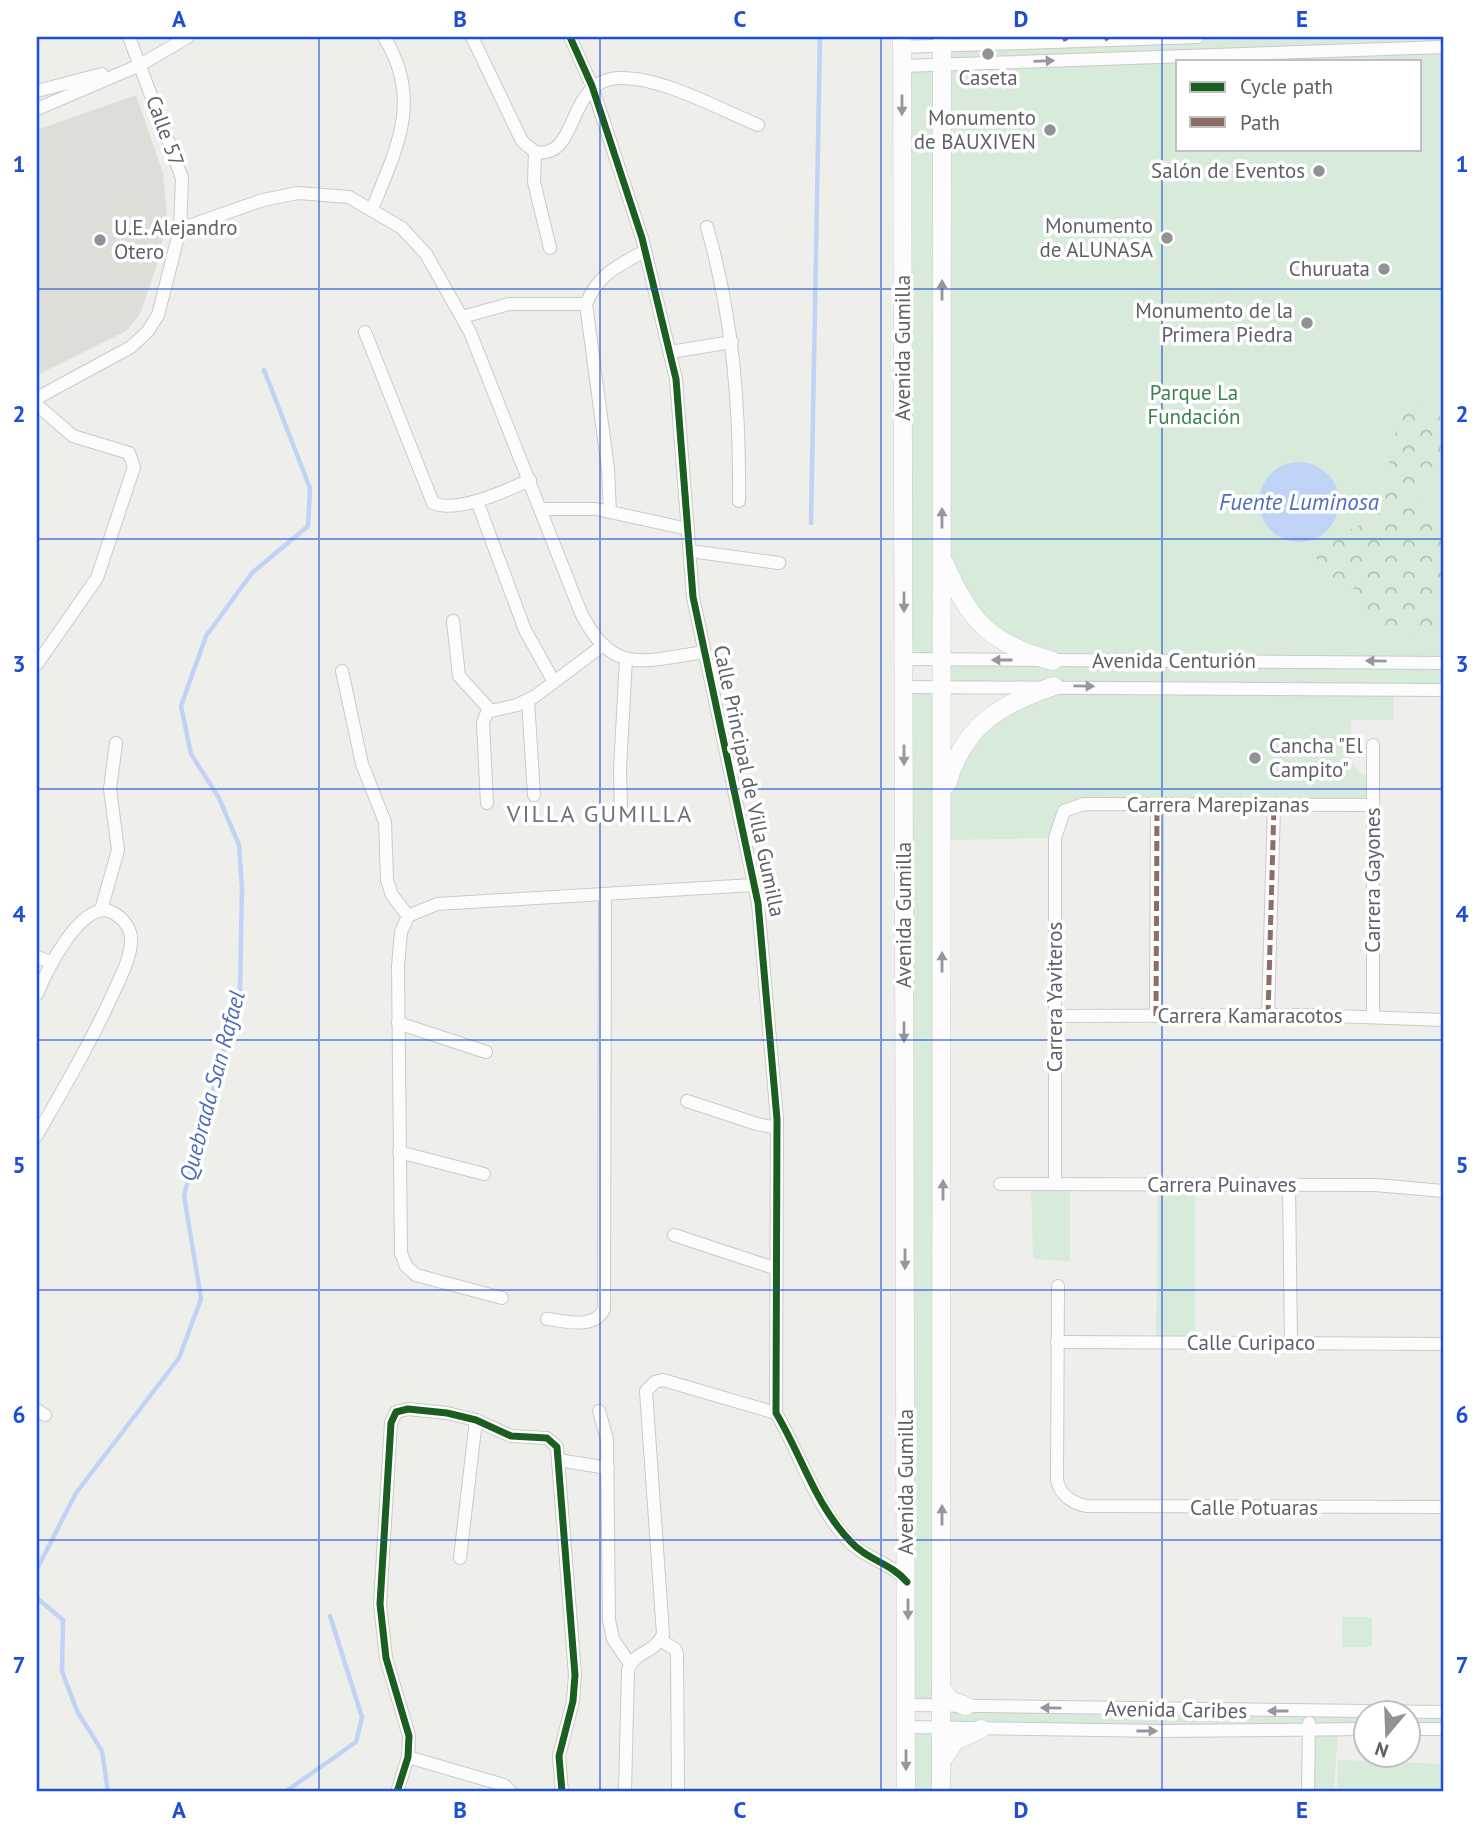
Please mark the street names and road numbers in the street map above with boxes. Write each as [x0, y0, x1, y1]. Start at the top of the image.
street label: Calle 57 [140, 92, 191, 170]
street label: Avenida Gumilla [889, 275, 916, 421]
street label: Calle Principal de Villa Gumilla [708, 643, 791, 919]
street label: Avenida Centurión [1092, 647, 1256, 674]
street label: Carrera Marepizanas [1127, 791, 1309, 818]
street label: Carrera Gayones [1359, 807, 1386, 953]
street label: Avenida Gumilla [890, 842, 917, 988]
street label: Carrera Yaviteros [1041, 922, 1068, 1072]
street label: Carrera Kamaracotos [1157, 1002, 1343, 1029]
street label: Carrera Puinaves [1147, 1171, 1297, 1198]
street label: Calle Curipaco [1187, 1329, 1315, 1356]
street label: Avenida Gumilla [892, 1409, 919, 1555]
street label: Calle Potuaras [1190, 1494, 1318, 1521]
street label: Avenida Caribes [1105, 1695, 1247, 1724]

